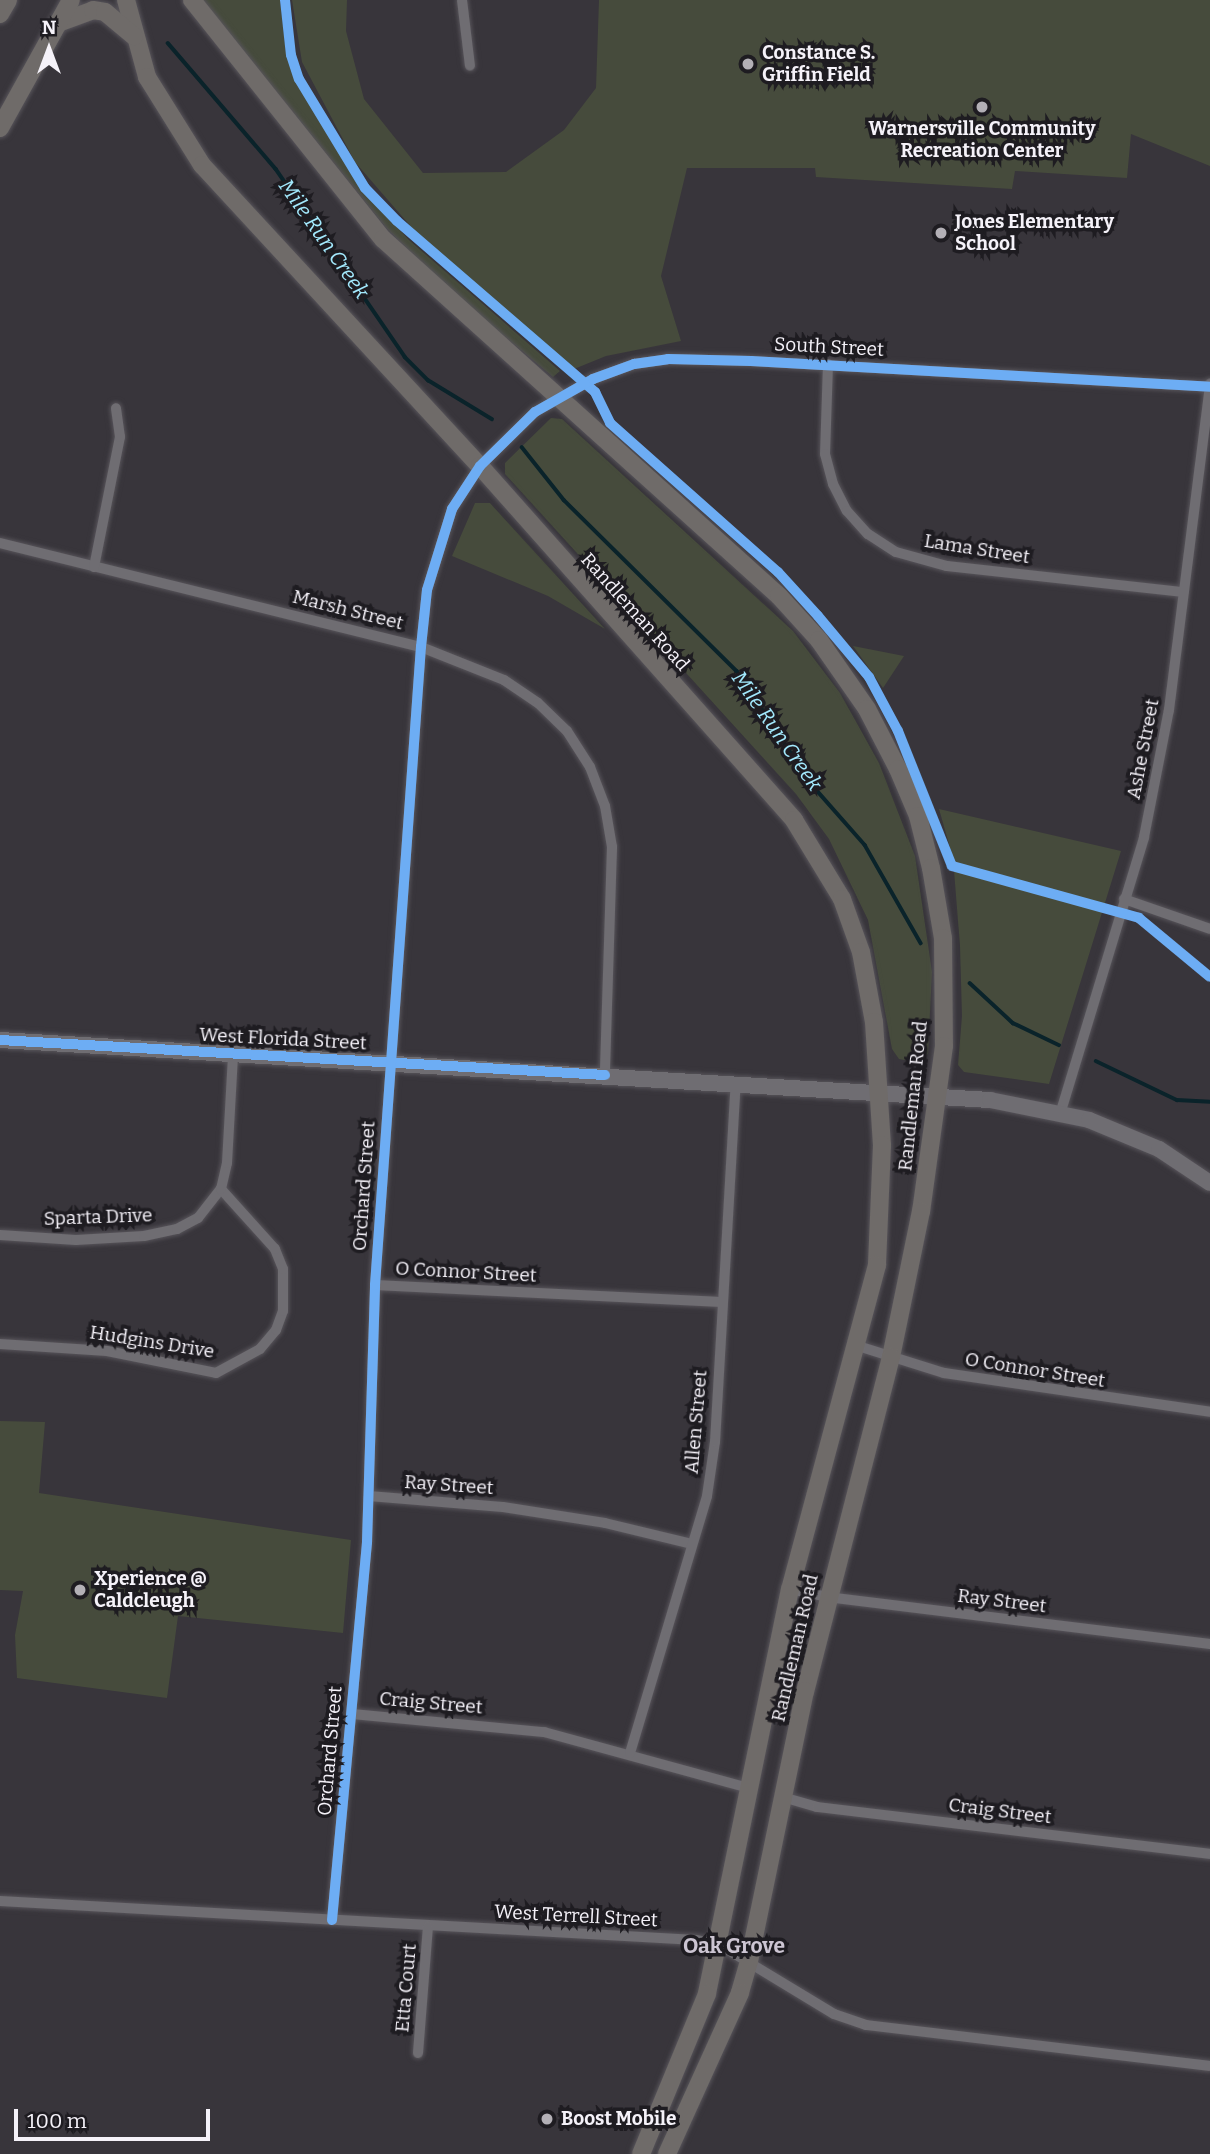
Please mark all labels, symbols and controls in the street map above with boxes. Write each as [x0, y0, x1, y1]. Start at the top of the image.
north arrow [14, 14, 84, 84]
text: N [42, 16, 56, 39]
place label: Constance S. Griffin Field [762, 42, 875, 86]
marker: Constance S. Griffin Field [740, 56, 756, 72]
marker: Warnersville Community Recreation Center [974, 99, 990, 115]
place label: Warnersville Community Recreation Center [868, 118, 1096, 162]
water label: Mile Run Creek [273, 174, 375, 304]
place label: Jones Elementary School [955, 211, 1114, 255]
marker: Jones Elementary School [933, 225, 949, 241]
street label: South Street [774, 333, 884, 361]
street label: Lama Street [923, 529, 1031, 569]
street label: Randleman Road [576, 548, 694, 676]
street label: Marsh Street [290, 585, 406, 635]
water label: Mile Run Creek [726, 666, 828, 796]
street label: Ashe Street [1122, 697, 1164, 801]
street label: Randleman Road [894, 1020, 932, 1172]
street label: West Florida Street [199, 1023, 367, 1055]
street label: Orchard Street [348, 1120, 380, 1252]
street label: Sparta Drive [43, 1204, 153, 1230]
street label: O Connor Street [395, 1257, 537, 1287]
street label: Hudgins Drive [88, 1321, 216, 1363]
street label: O Connor Street [963, 1348, 1107, 1392]
street label: Allen Street [680, 1369, 712, 1475]
street label: Ray Street [404, 1471, 494, 1499]
place label: Xperience @ Caldcleugh [94, 1568, 207, 1612]
street label: Randleman Road [767, 1572, 823, 1724]
marker: Xperience @ Caldcleugh [72, 1582, 88, 1598]
street label: Ray Street [956, 1584, 1048, 1618]
street label: Orchard Street [313, 1685, 347, 1817]
street label: Craig Street [378, 1687, 484, 1719]
street label: Craig Street [947, 1793, 1053, 1829]
street label: West Terrell Street [494, 1900, 658, 1932]
district label: Oak Grove [683, 1933, 785, 1959]
street label: Etta Court [391, 1943, 421, 2033]
scale bar [18, 2094, 214, 2138]
text: 100 m [27, 2108, 87, 2134]
place label: Boost Mobile [561, 2108, 676, 2130]
marker: Boost Mobile [539, 2111, 555, 2127]

